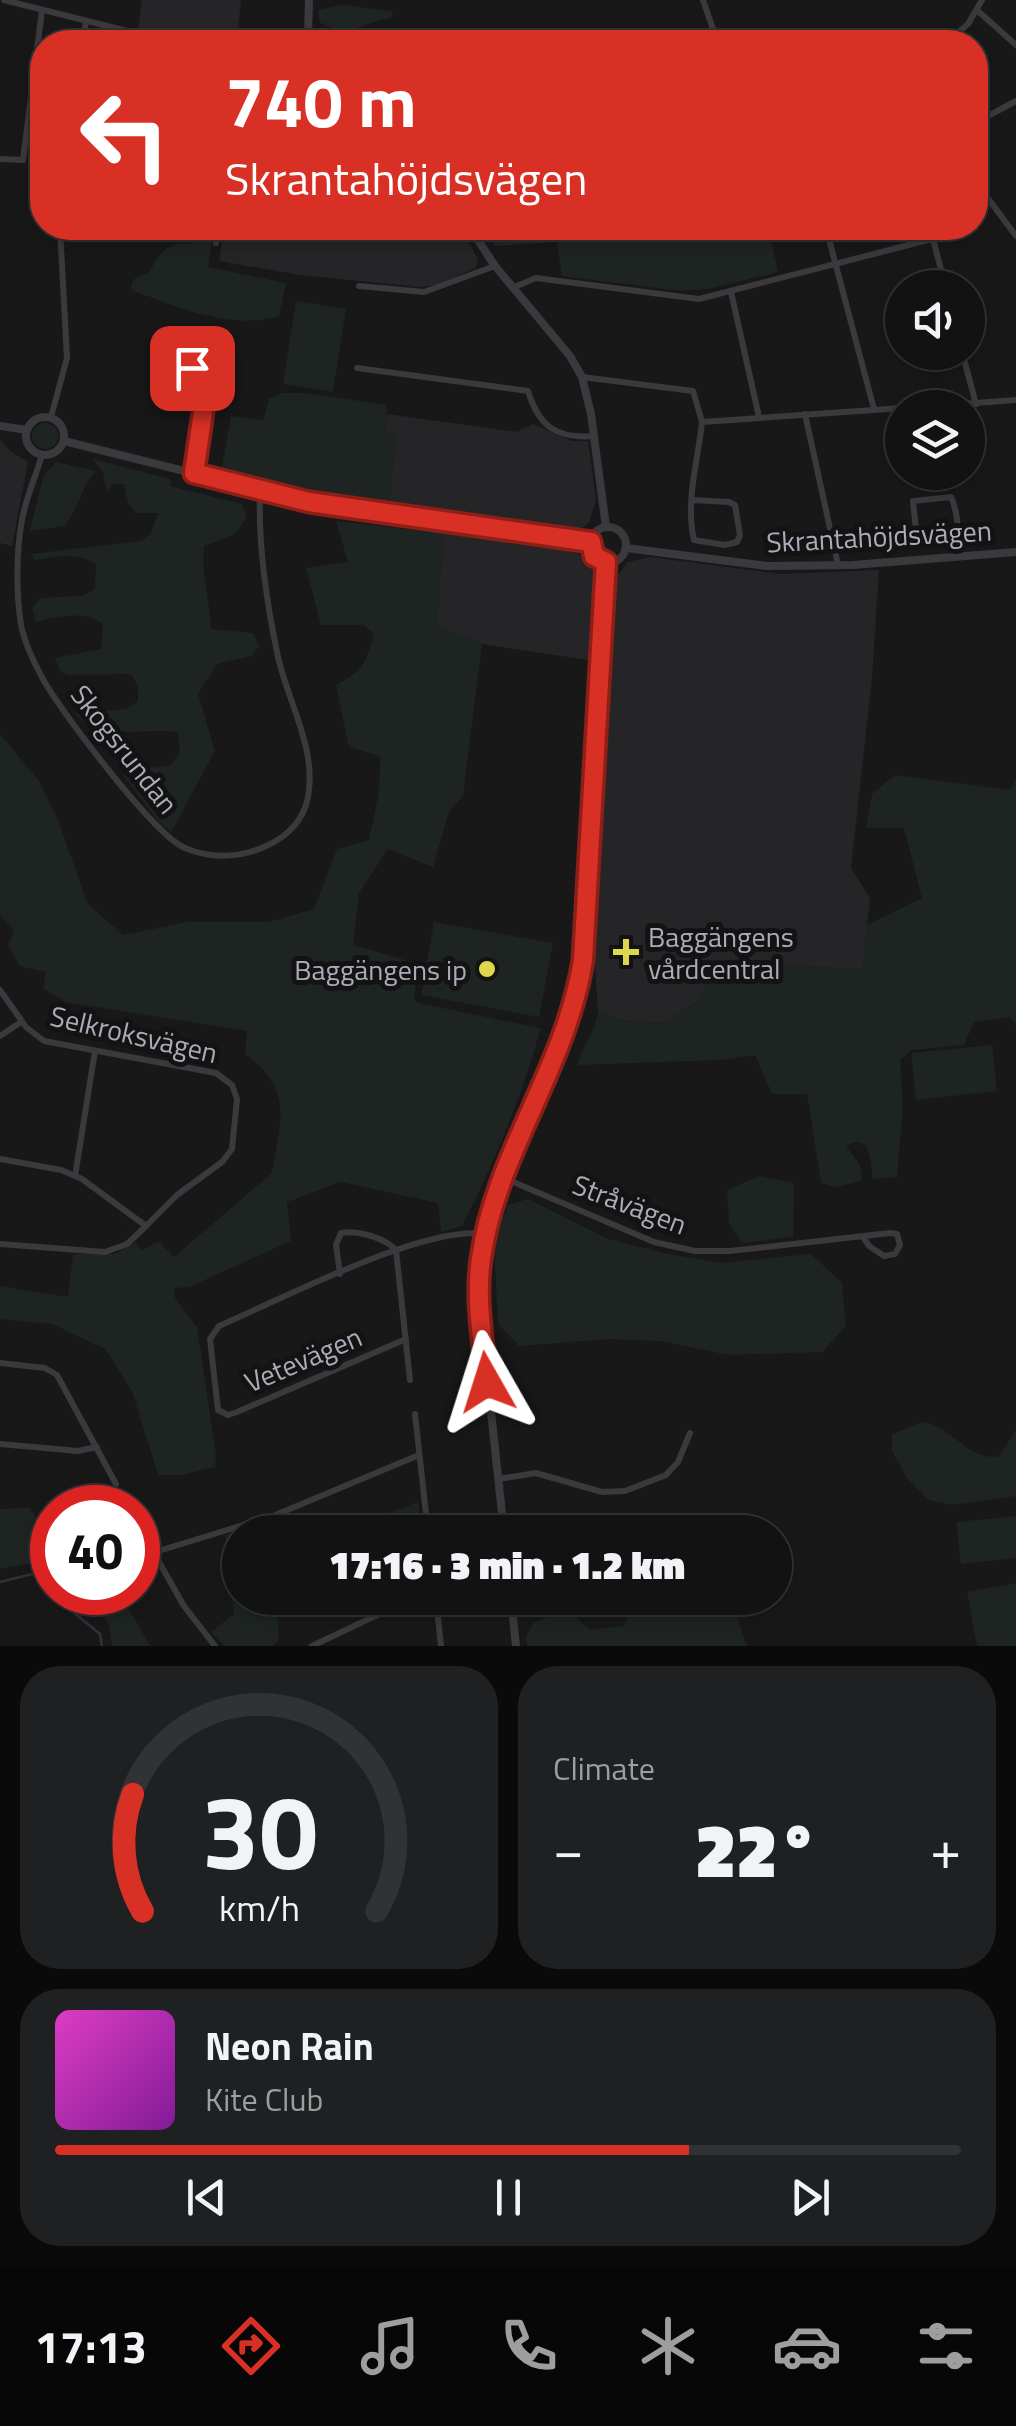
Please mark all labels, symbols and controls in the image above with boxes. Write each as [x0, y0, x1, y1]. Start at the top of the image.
text: 740 m [225, 48, 417, 154]
icon: left [60, 70, 190, 200]
text: Skrantahöjdsvägen [225, 144, 587, 212]
map controls [885, 270, 985, 490]
button: sound [885, 270, 985, 370]
pin [150, 326, 235, 411]
icon: arrive [165, 341, 220, 396]
button: layers [885, 390, 985, 490]
street label: Skrantahöjdsvägen [765, 509, 993, 563]
street label: Skogsrundan [61, 675, 189, 823]
place label: Baggängens vårdcentral [648, 915, 794, 990]
marker: Baggängens vårdcentral [613, 939, 639, 965]
place label: Baggängens ip [294, 948, 467, 991]
marker: Baggängens ip [476, 958, 498, 980]
street label: Selkroksvägen [46, 994, 222, 1074]
street label: Stråvägen [567, 1163, 693, 1245]
street label: Vetevägen [238, 1315, 368, 1403]
position arrow [435, 1330, 539, 1434]
speed limit sign: 40 [30, 1485, 160, 1615]
text: 17:16 · 3 min · 1.2 km [329, 1536, 685, 1594]
text: Climate [553, 1744, 655, 1792]
text: 30 [201, 1751, 317, 1909]
text: 22° [695, 1792, 819, 1906]
text: − [553, 1807, 584, 1890]
text: + [930, 1807, 961, 1890]
text: km/h [219, 1880, 299, 1935]
text: Neon Rain [205, 2017, 374, 2075]
text: Kite Club [205, 2075, 323, 2123]
icon: previous [179, 2170, 234, 2225]
icon: pause [481, 2170, 536, 2225]
icon: next [783, 2170, 838, 2225]
icon: directions [216, 2311, 286, 2381]
icon: music [355, 2311, 425, 2381]
icon: phone [494, 2311, 564, 2381]
icon: climate [633, 2311, 703, 2381]
icon: car [772, 2311, 842, 2381]
icon: filters [911, 2311, 981, 2381]
text: 17:13 [35, 2312, 147, 2380]

